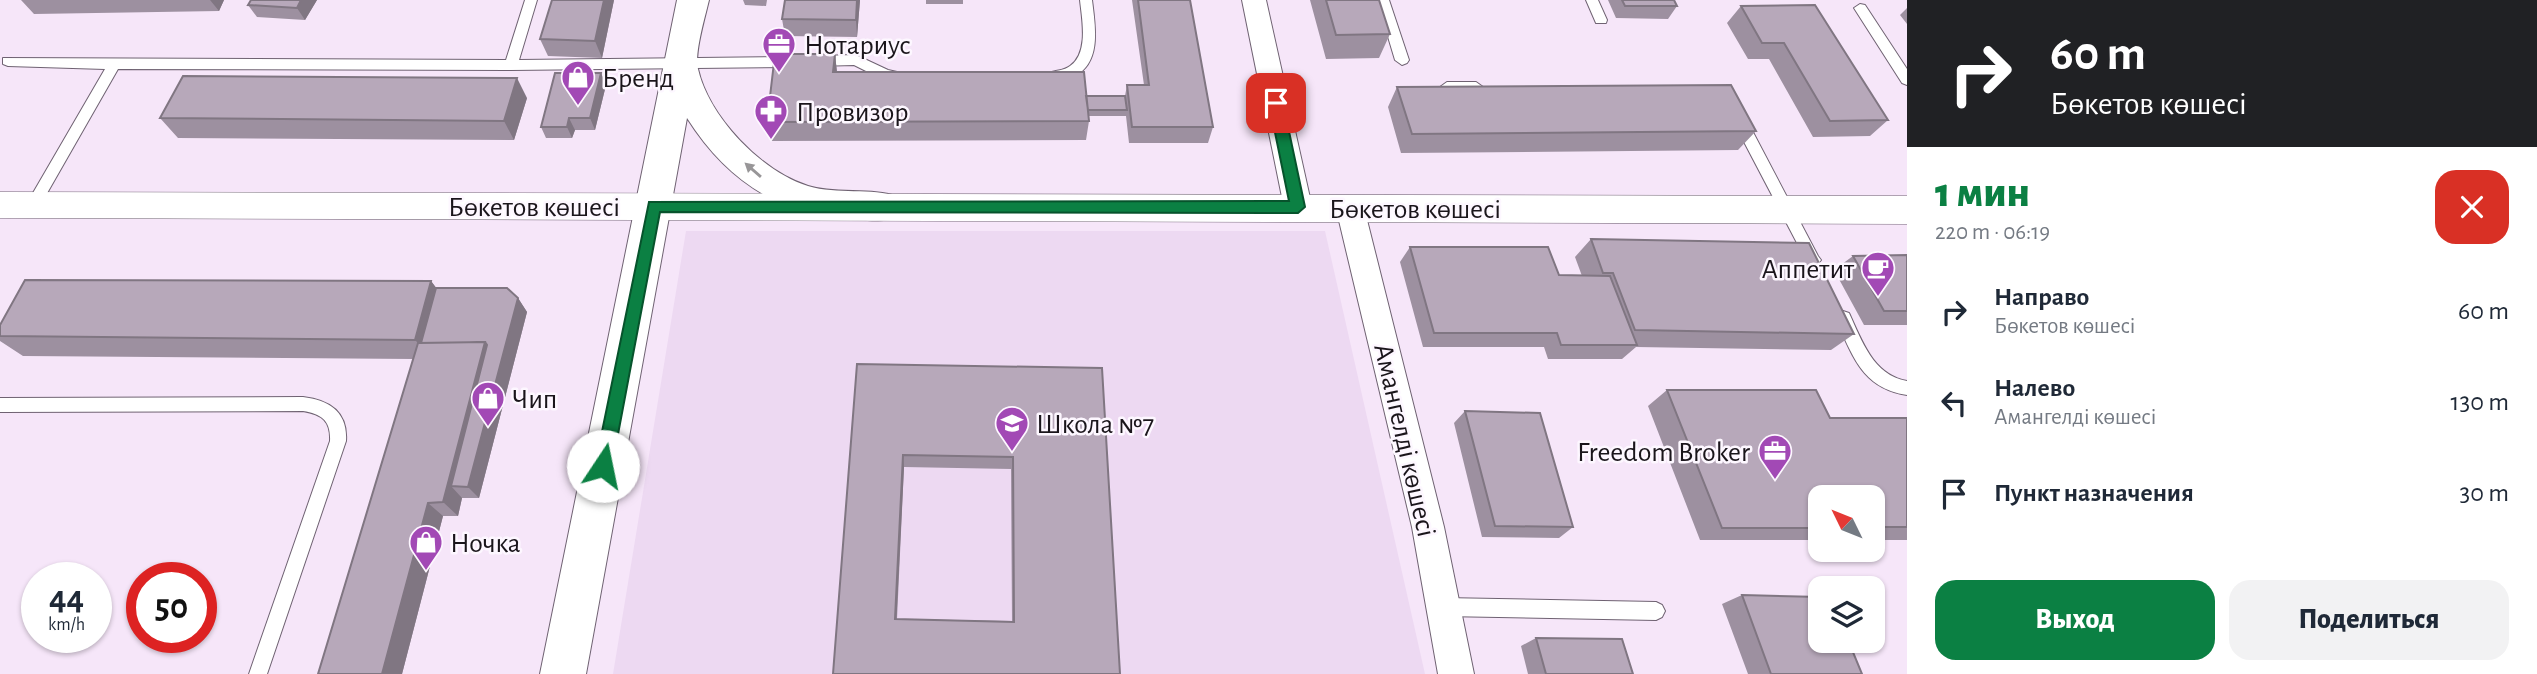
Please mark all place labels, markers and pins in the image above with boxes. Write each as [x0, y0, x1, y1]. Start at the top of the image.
office icon: Нотариус [760, 25, 798, 74]
place label: Нотариус [804, 32, 911, 60]
shop icon: Бренд [559, 58, 597, 107]
place label: Бренд [602, 65, 674, 93]
pin [1246, 73, 1306, 133]
pharmacy icon: Провизор [752, 92, 790, 141]
place label: Провизор [796, 99, 909, 127]
cafe icon: Аппетит [1859, 249, 1897, 298]
place label: Аппетит [1761, 256, 1855, 284]
shop icon: Чип [469, 379, 507, 428]
place label: Чип [512, 386, 557, 414]
school or university icon: Школа №7 [993, 404, 1031, 453]
place label: Школа №7 [1036, 411, 1154, 439]
office icon: Freedom Broker [1756, 432, 1794, 481]
place label: Freedom Broker [1577, 439, 1750, 467]
shop icon: Ночка [407, 523, 445, 572]
place label: Ночка [450, 530, 521, 558]

